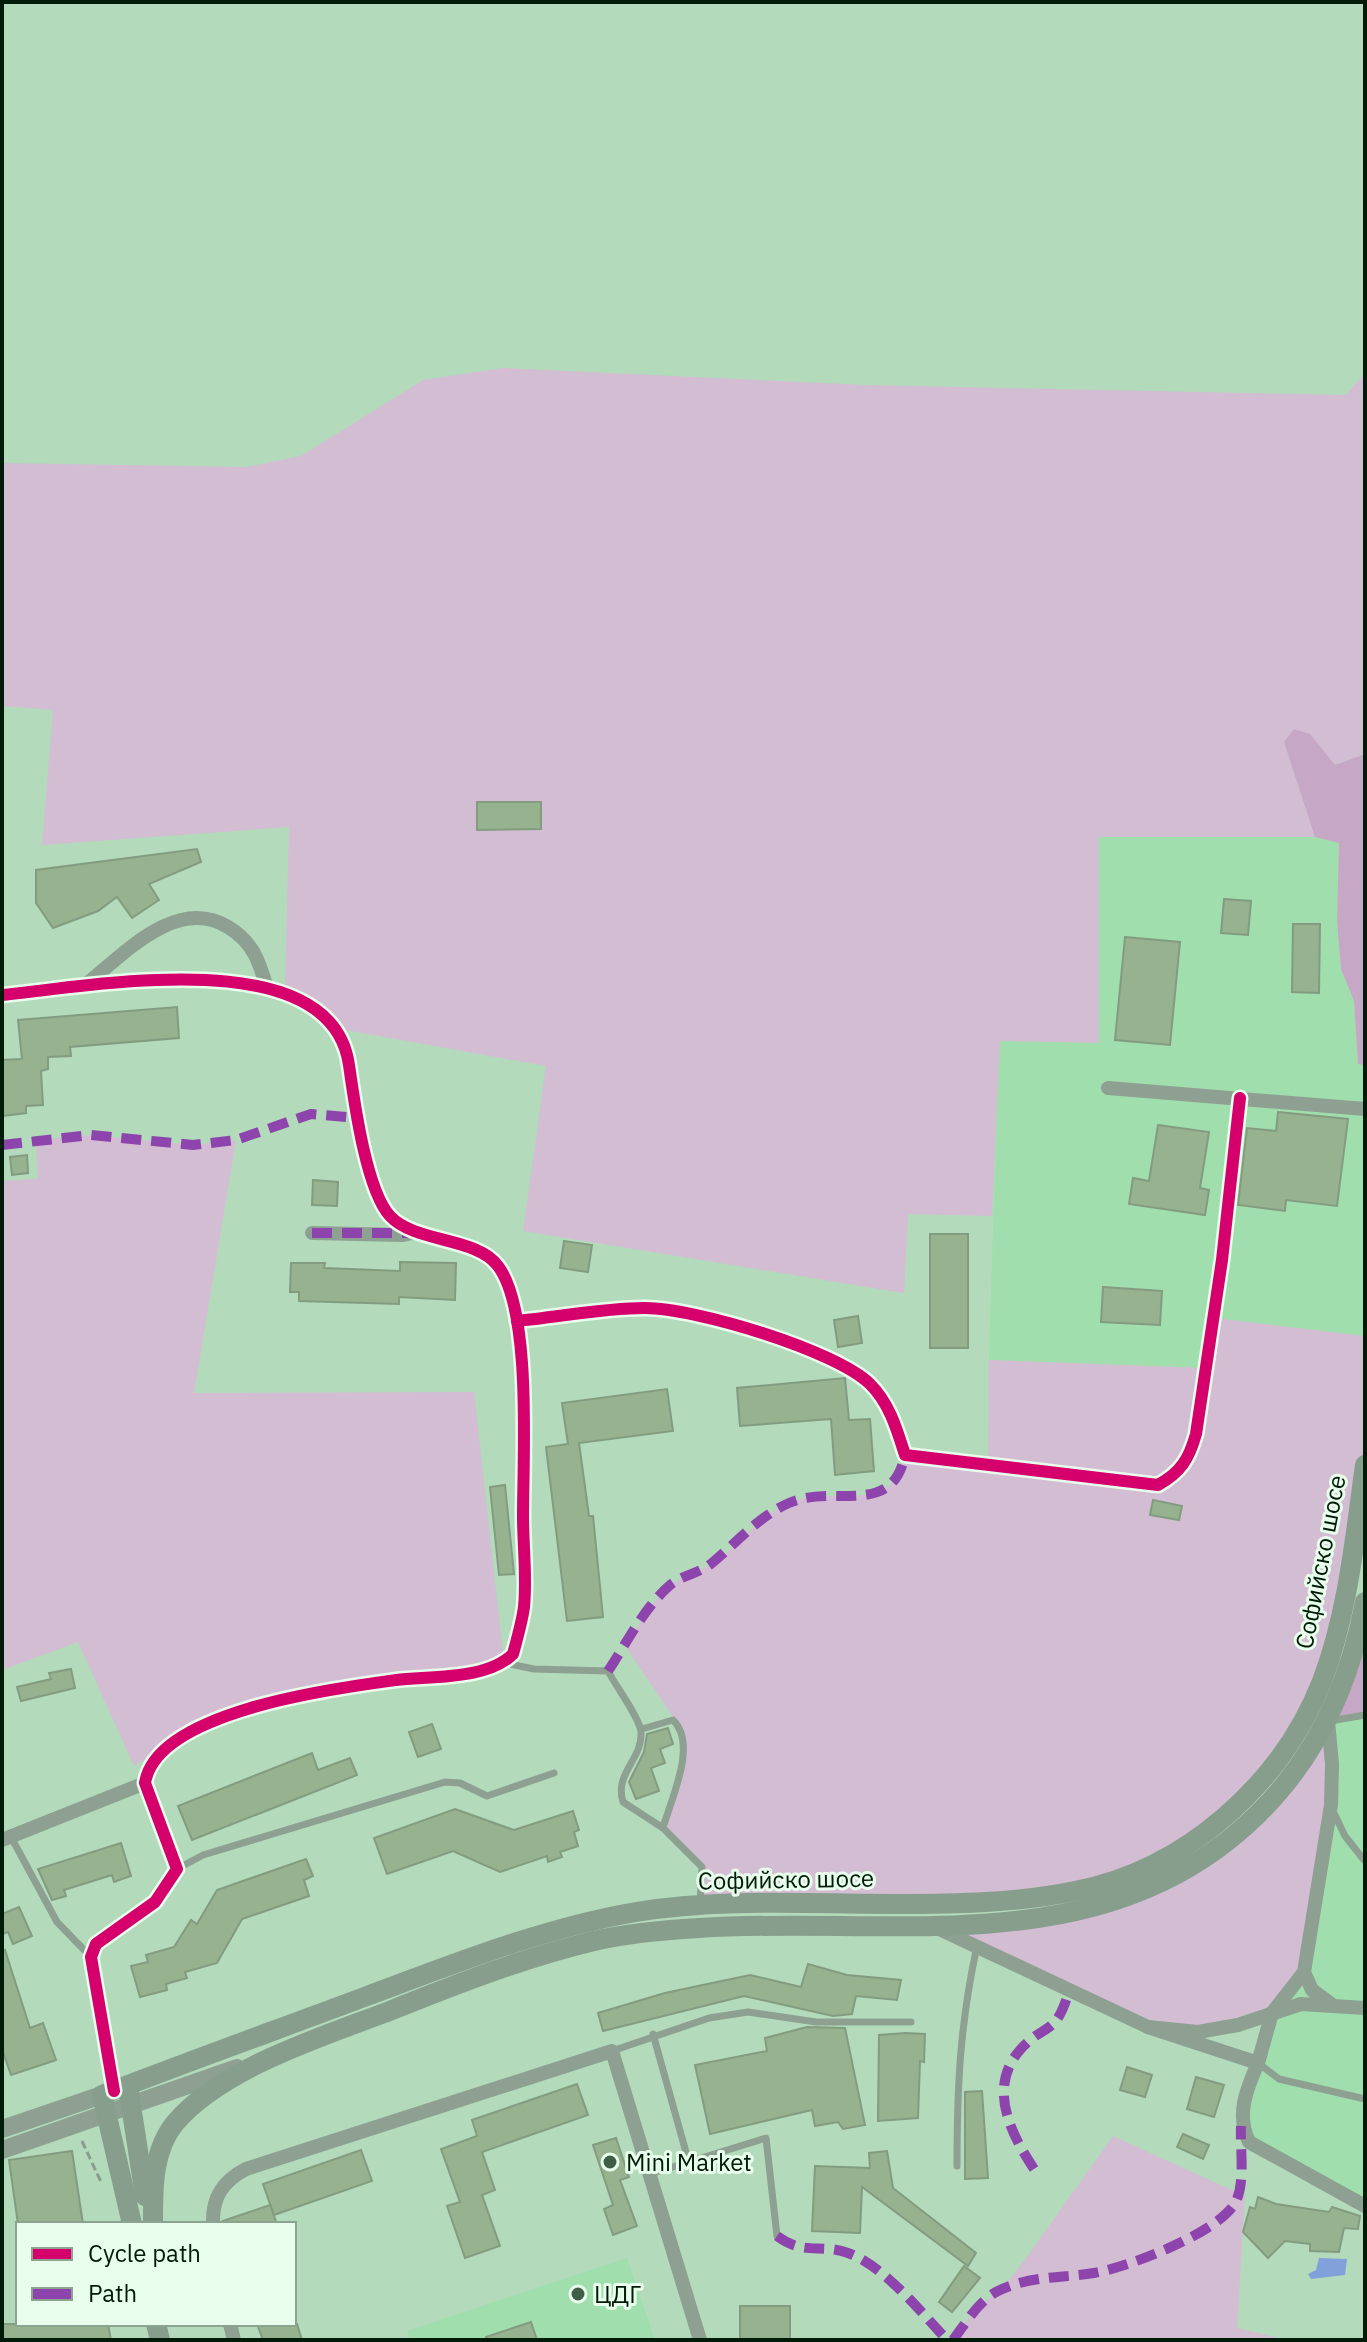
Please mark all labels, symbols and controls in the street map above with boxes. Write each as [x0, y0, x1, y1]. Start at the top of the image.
street label: Софийско шосе [1287, 1472, 1353, 1652]
street label: Софийско шосе [698, 1861, 874, 1897]
place label: Mini Market [626, 2146, 752, 2178]
marker: Mini Market [601, 2153, 619, 2171]
legend [16, 2222, 296, 2326]
text: Cycle path [88, 2237, 201, 2269]
text: Path [88, 2277, 137, 2309]
place label: ЦДГ [594, 2278, 641, 2310]
marker: ЦДГ [569, 2285, 587, 2303]

